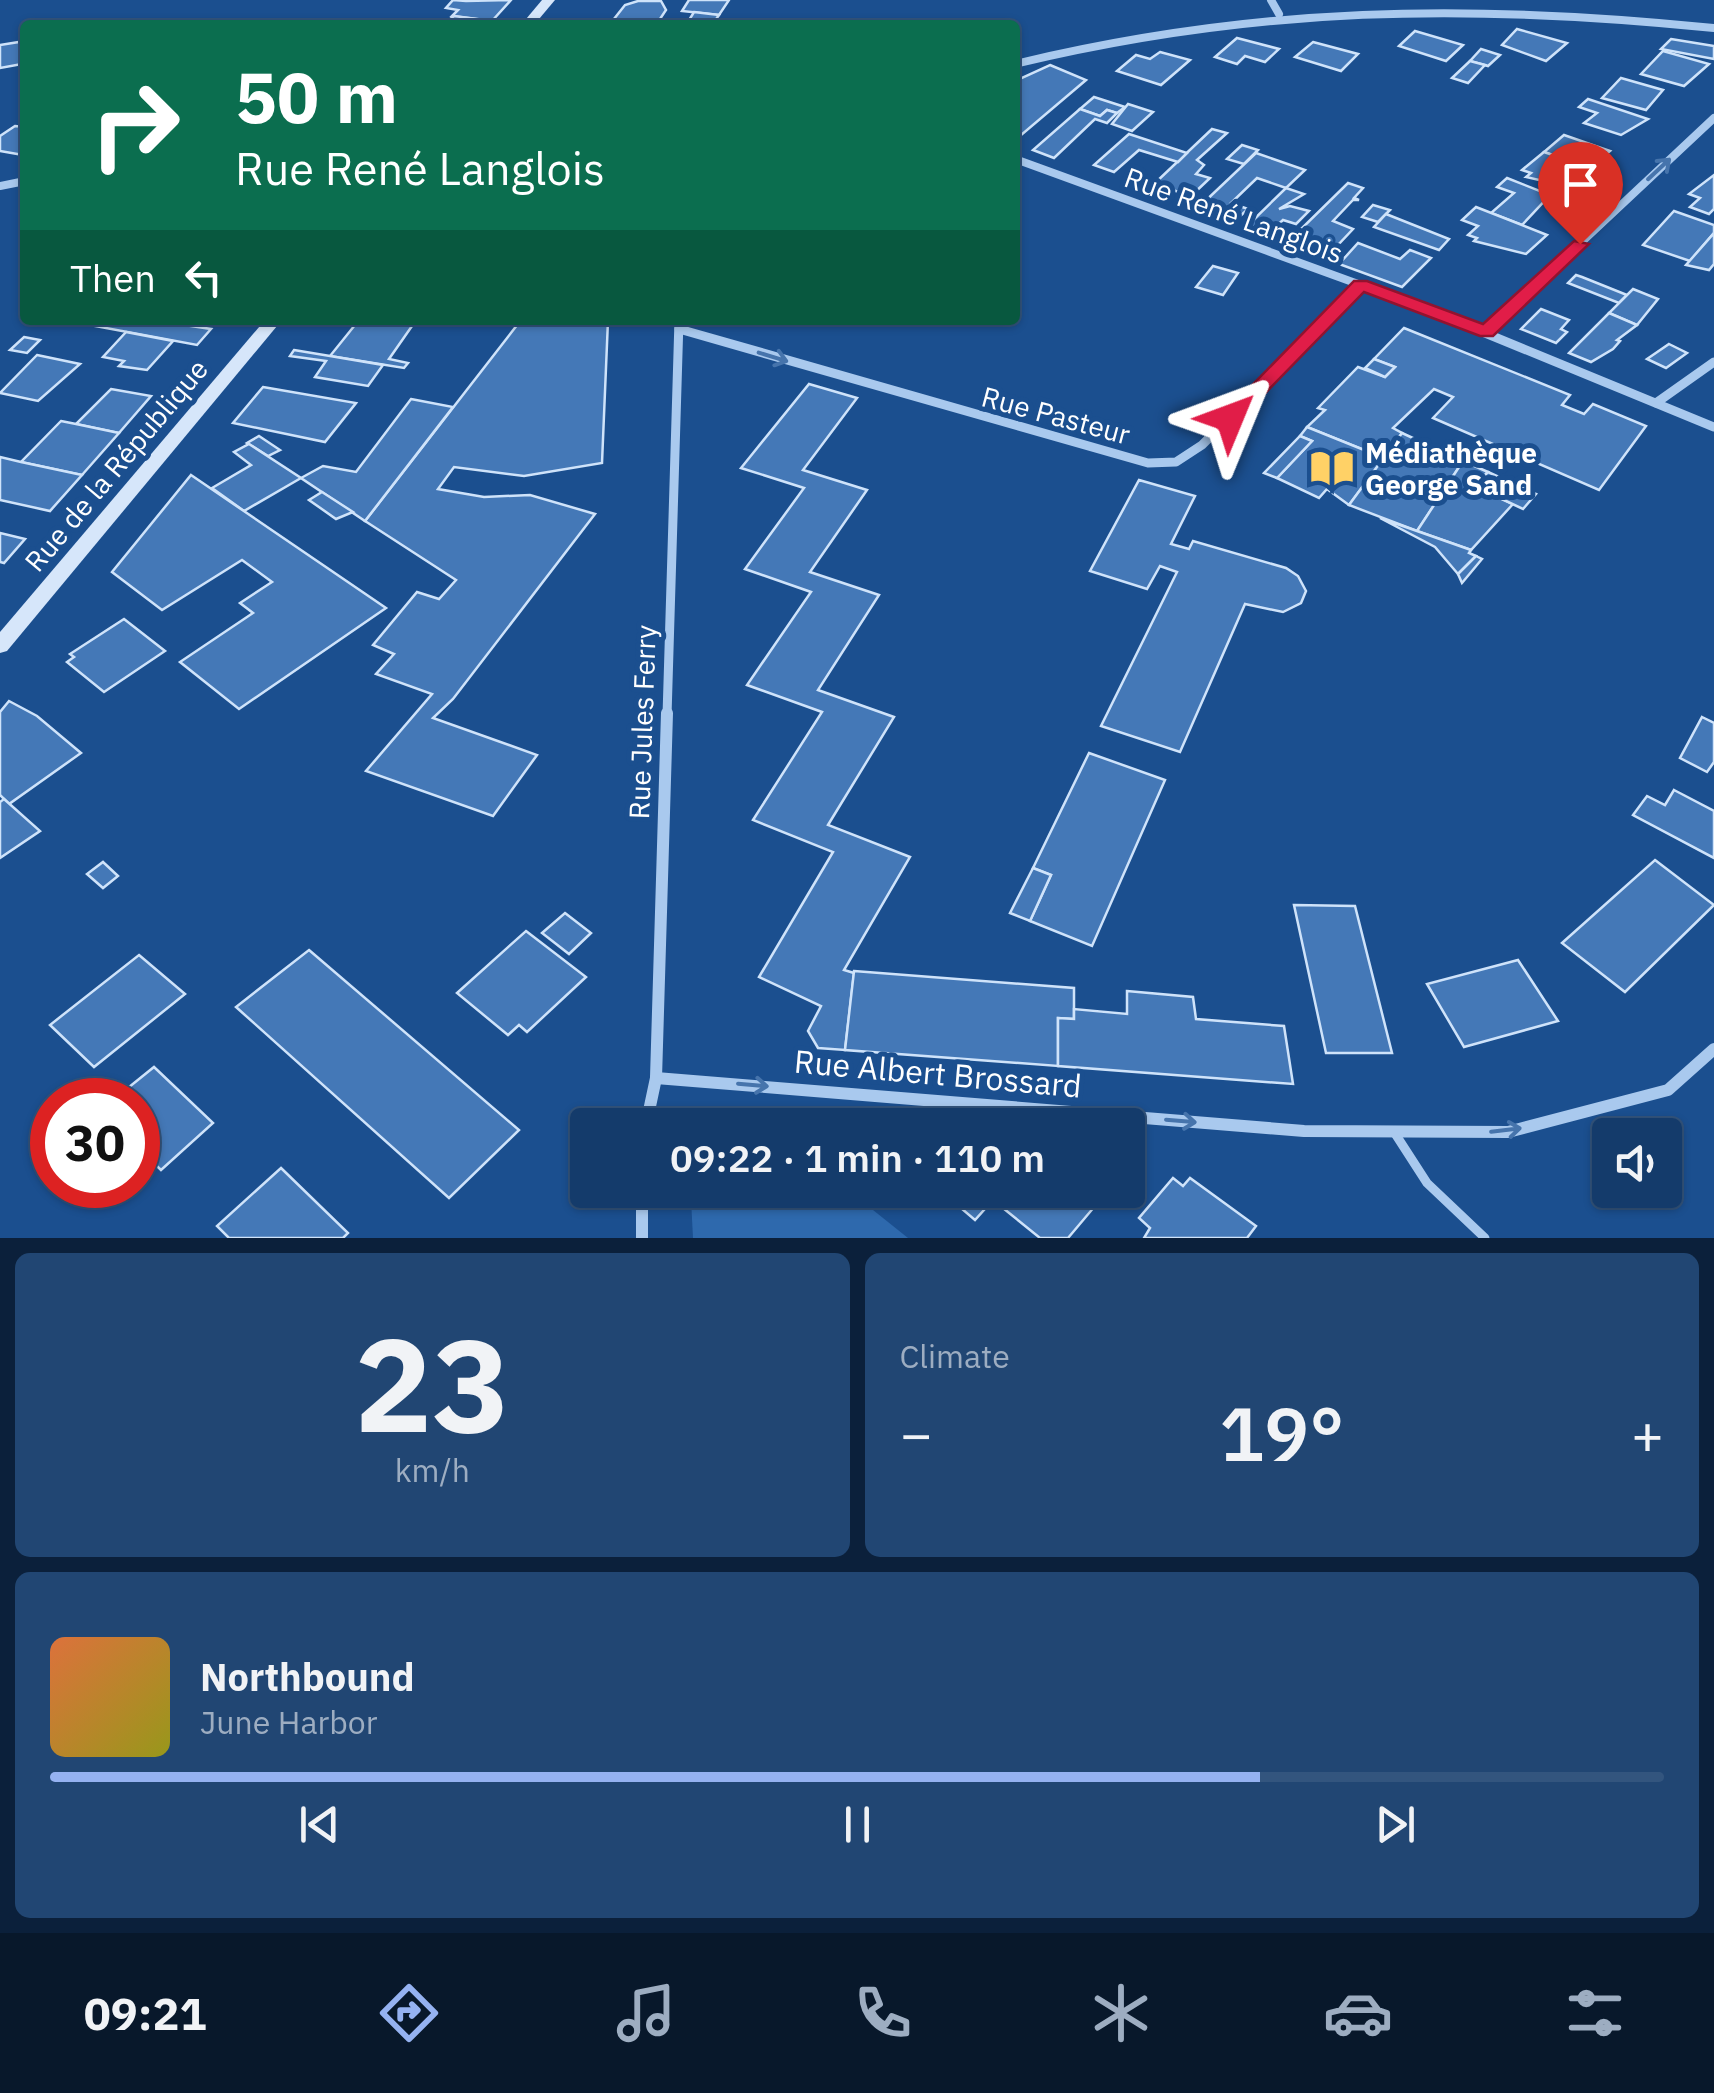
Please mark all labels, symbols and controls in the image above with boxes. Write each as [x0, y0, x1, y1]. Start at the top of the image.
text: 50 m [235, 51, 398, 142]
icon: right [70, 60, 200, 190]
text: Rue René Langlois [235, 139, 605, 197]
pin [1538, 142, 1623, 245]
icon: arrive [1553, 157, 1608, 212]
one-way arrow [1647, 157, 1671, 181]
street label: Rue René Langlois [1120, 158, 1348, 272]
icon: left [176, 250, 231, 305]
text: Then [70, 253, 156, 302]
one-way arrow [756, 349, 788, 367]
street label: Rue de la République [16, 351, 216, 579]
position arrow [1178, 366, 1282, 470]
street label: Rue Pasteur [978, 377, 1134, 453]
place label: Médiathèque George Sand [1365, 434, 1537, 503]
library icon: Médiathèque George Sand [1308, 444, 1356, 492]
street label: Rue Jules Ferry [620, 624, 664, 820]
street label: Rue Albert Brossard [793, 1040, 1083, 1106]
one-way arrow [736, 1076, 768, 1095]
speed limit sign: 30 [30, 1078, 160, 1208]
one-way arrow [1165, 1111, 1197, 1130]
map controls [1592, 1118, 1682, 1208]
button: sound [1592, 1118, 1682, 1208]
one-way arrow [1489, 1120, 1521, 1139]
text: 09:22 · 1 min · 110 m [670, 1133, 1045, 1182]
text: 23 [354, 1299, 510, 1468]
text: Climate [900, 1335, 1010, 1377]
text: 19° [1219, 1384, 1344, 1482]
text: − [900, 1398, 933, 1469]
text: + [1631, 1398, 1664, 1469]
text: km/h [395, 1449, 470, 1491]
text: Northbound [200, 1652, 415, 1701]
text: June Harbor [200, 1701, 377, 1743]
icon: previous [292, 1797, 347, 1852]
icon: pause [830, 1797, 885, 1852]
icon: next [1368, 1797, 1423, 1852]
icon: directions [374, 1978, 444, 2048]
icon: music [611, 1978, 681, 2048]
icon: phone [848, 1978, 918, 2048]
icon: climate [1086, 1978, 1156, 2048]
icon: car [1323, 1978, 1393, 2048]
icon: filters [1560, 1978, 1630, 2048]
text: 09:21 [84, 1984, 207, 2042]

